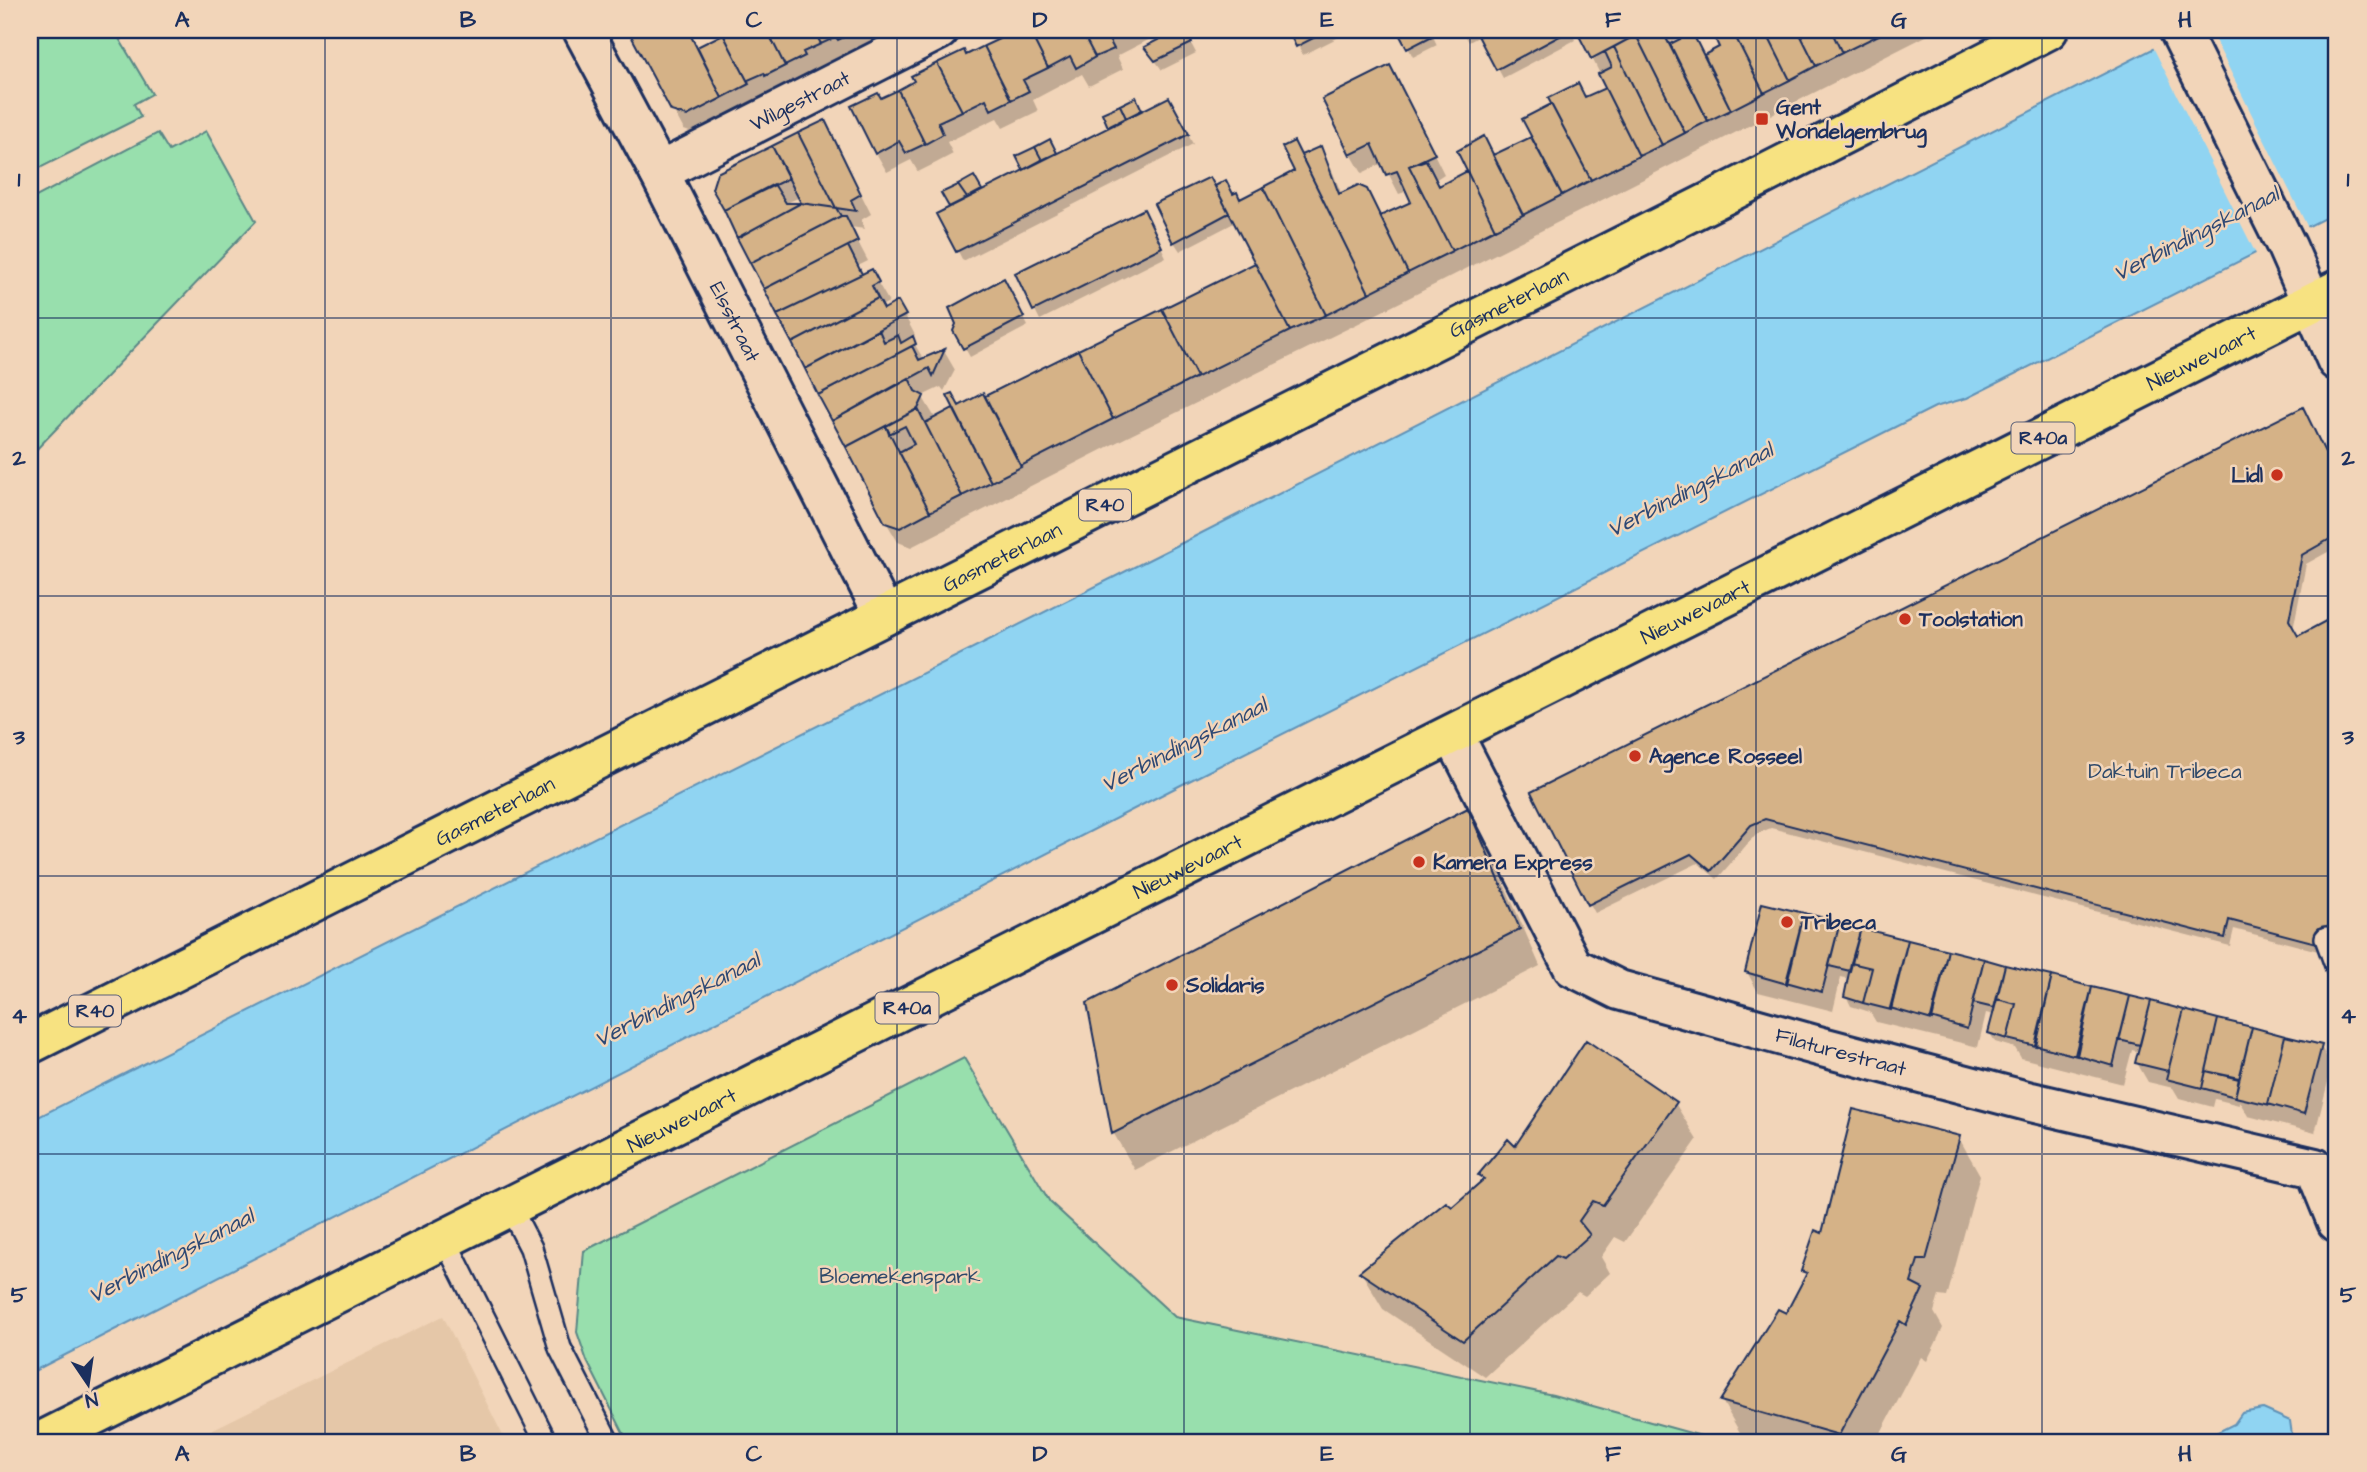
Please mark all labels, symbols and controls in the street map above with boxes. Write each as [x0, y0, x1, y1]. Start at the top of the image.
text: A [175, 4, 190, 36]
text: B [460, 4, 477, 36]
text: C [746, 4, 763, 36]
text: D [1033, 4, 1048, 36]
text: E [1320, 4, 1334, 36]
text: F [1605, 4, 1622, 36]
text: G [1891, 4, 1907, 36]
text: H [2178, 4, 2192, 36]
street label: Wilgestraat [745, 63, 856, 138]
place label: Gent Wondelgembrug [1775, 93, 1927, 148]
marker: Gent Wondelgembrug [1754, 111, 1770, 127]
text: 1 [18, 163, 21, 195]
text: 1 [2347, 163, 2350, 195]
water label: Verbindingskanaal [2108, 177, 2288, 290]
street label: Gasmeterlaan [1444, 261, 1573, 345]
street label: Elsstraat [702, 276, 768, 367]
street label: Nieuwevaart [2142, 318, 2262, 398]
road number: R40a [2011, 422, 2074, 453]
water label: Verbindingskanaal [1602, 433, 1782, 546]
text: 2 [11, 442, 26, 474]
text: 2 [2340, 442, 2355, 474]
place label: Lidl [2231, 461, 2264, 490]
marker: Lidl [2269, 467, 2285, 483]
road number: R40 [1079, 490, 1131, 520]
street label: Gasmeterlaan [937, 515, 1066, 599]
street label: Nieuwevaart [1636, 572, 1756, 651]
place label: Toolstation [1918, 605, 2023, 634]
marker: Toolstation [1897, 611, 1913, 627]
water label: Verbindingskanaal [1096, 688, 1276, 801]
text: 3 [12, 721, 25, 753]
text: 3 [2341, 721, 2354, 753]
place label: Agence Rosseel [1649, 742, 1803, 773]
marker: Agence Rosseel [1627, 748, 1643, 764]
park label: Daktuin Tribeca [2088, 757, 2242, 786]
street label: Gasmeterlaan [430, 769, 560, 853]
street label: Nieuwevaart [1128, 826, 1248, 906]
place label: Kamera Express [1433, 848, 1593, 878]
marker: Kamera Express [1411, 854, 1427, 870]
place label: Tribeca [1800, 908, 1876, 937]
marker: Tribeca [1779, 914, 1795, 930]
water label: Verbindingskanaal [589, 943, 769, 1056]
place label: Solidaris [1185, 971, 1265, 1000]
marker: Solidaris [1164, 977, 1180, 993]
road number: R40a [876, 992, 939, 1024]
road number: R40 [69, 995, 121, 1026]
text: 4 [11, 1000, 27, 1032]
text: 4 [2340, 1000, 2356, 1032]
street label: Filaturestraat [1772, 1020, 1910, 1083]
street label: Nieuwevaart [622, 1080, 742, 1160]
water label: Verbindingskanaal [83, 1199, 263, 1312]
park label: Bloemekenspark [819, 1262, 981, 1292]
text: 5 [11, 1279, 28, 1311]
text: 5 [2340, 1279, 2357, 1311]
north arrow [52, 1350, 122, 1420]
text: N [83, 1385, 100, 1414]
text: A [175, 1438, 190, 1470]
text: B [460, 1438, 477, 1470]
text: C [746, 1438, 763, 1470]
text: D [1033, 1438, 1048, 1470]
text: E [1320, 1438, 1334, 1470]
text: F [1605, 1438, 1622, 1470]
text: G [1891, 1438, 1907, 1470]
text: H [2178, 1438, 2192, 1470]

